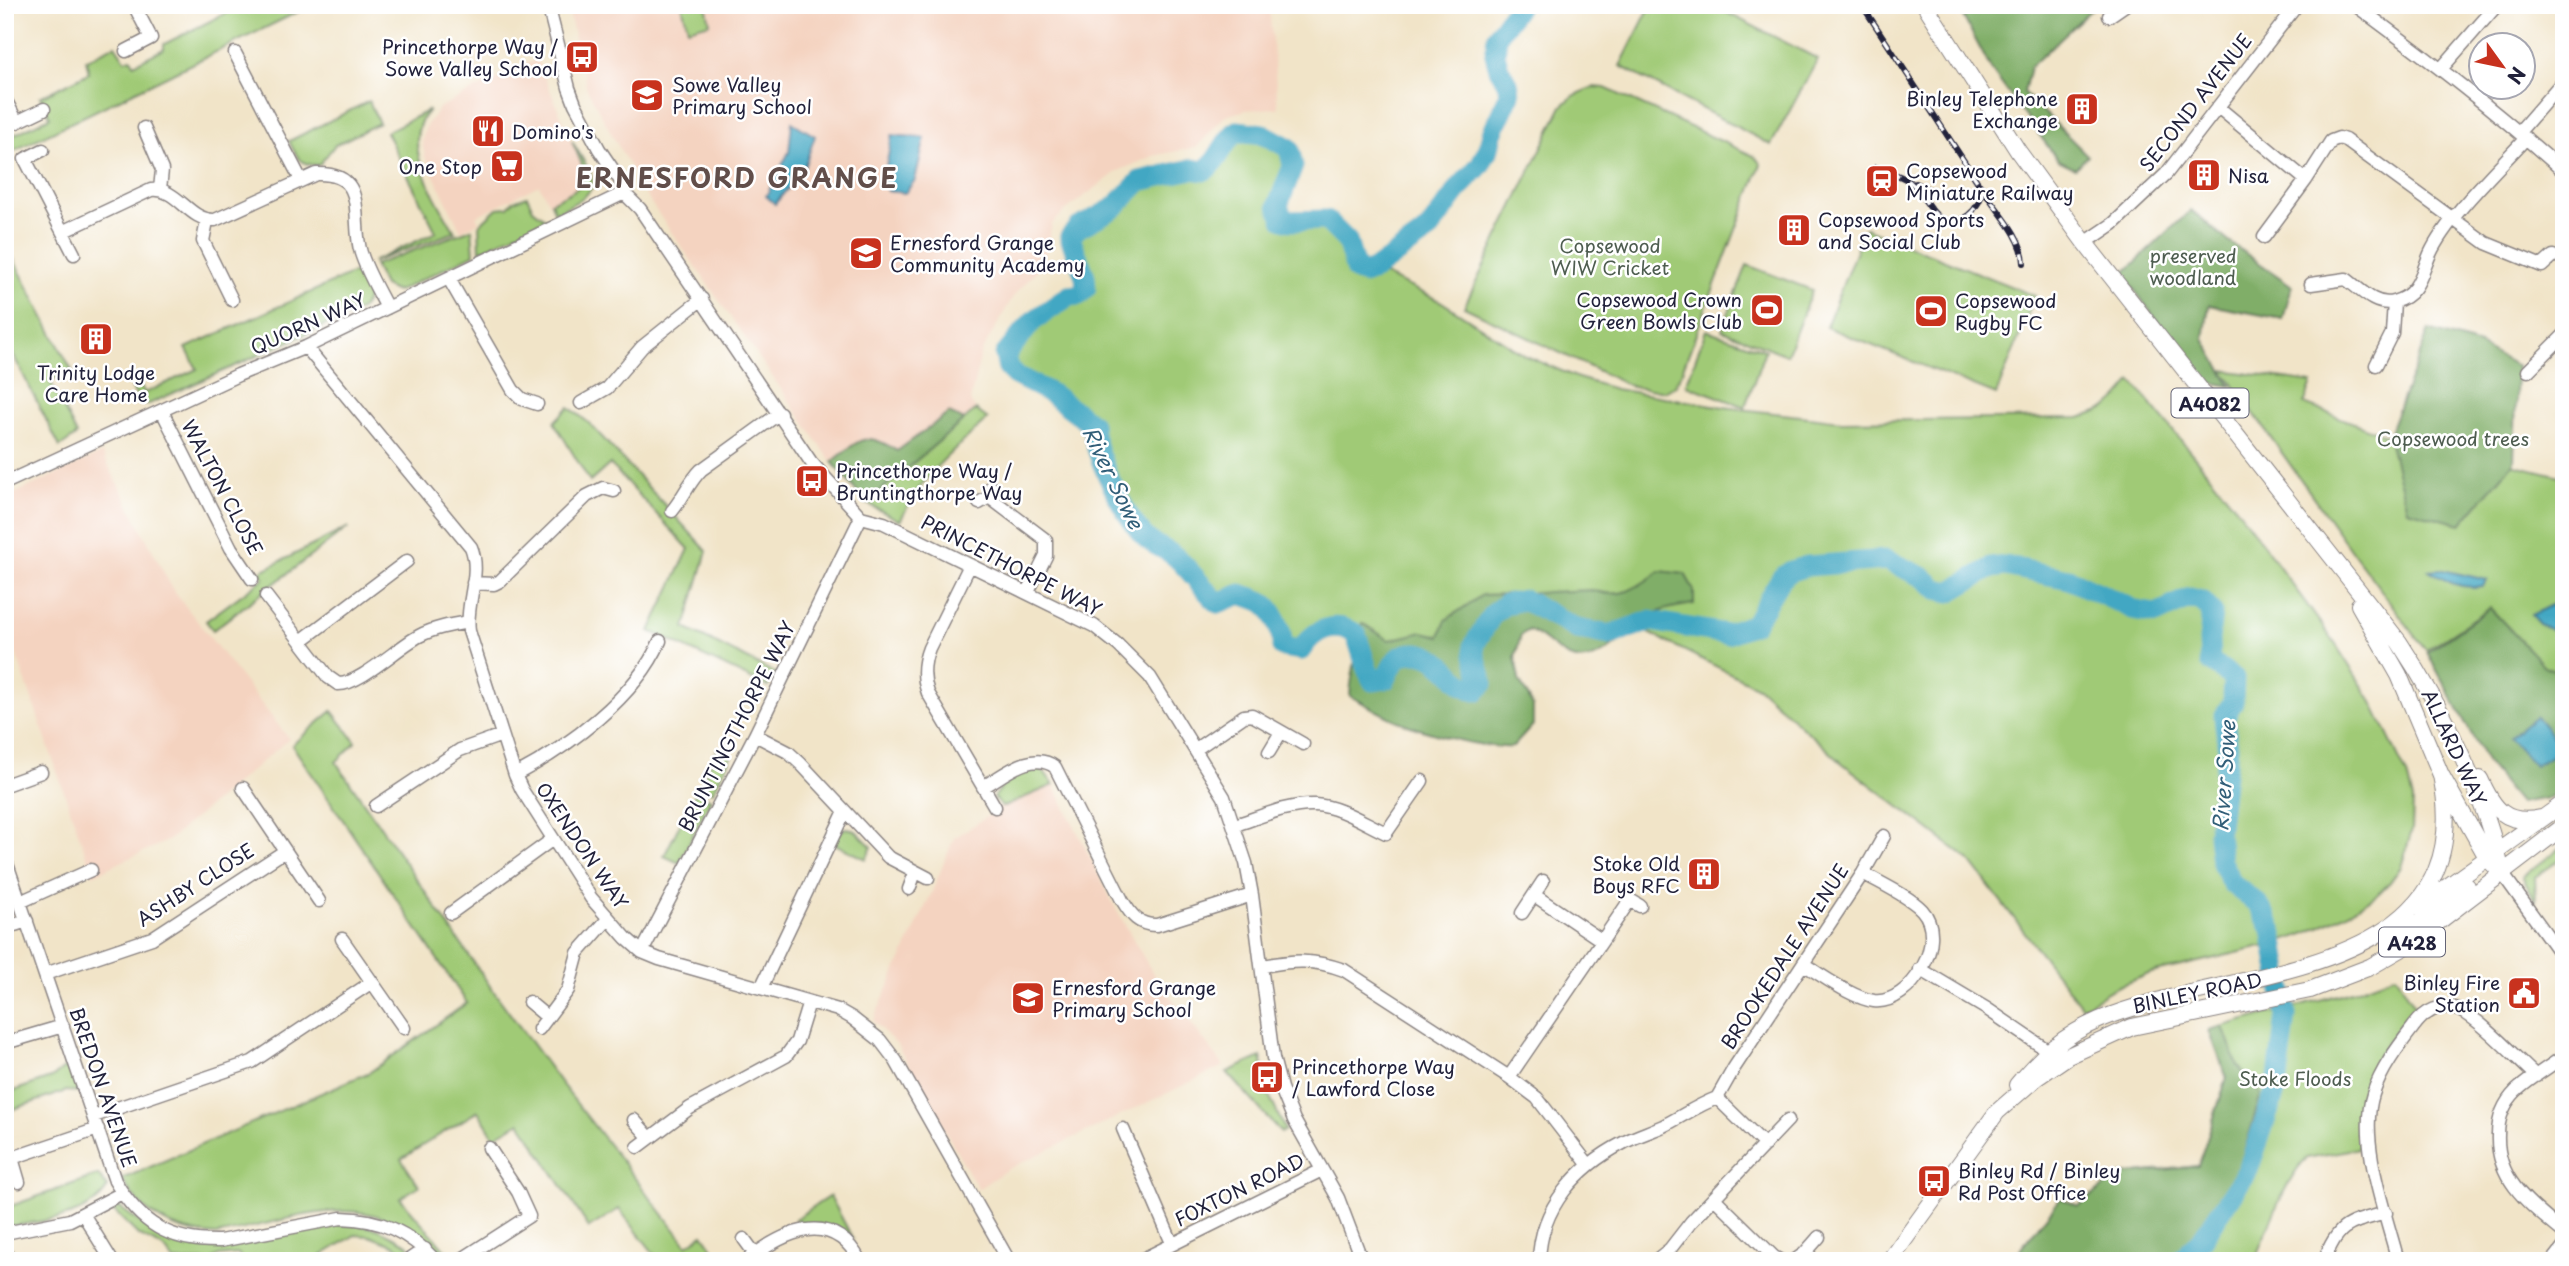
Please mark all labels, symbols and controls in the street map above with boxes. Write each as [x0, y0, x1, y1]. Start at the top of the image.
street label: SECOND AVENUE [2132, 27, 2258, 177]
place label: Princethorpe Way / Sowe Valley School [382, 32, 558, 82]
north arrow [2468, 32, 2538, 102]
bus stop icon: Princethorpe Way / Sowe Valley School [563, 38, 601, 76]
text: N [2501, 62, 2533, 90]
place label: Sowe Valley Primary School [672, 70, 812, 120]
school or university icon: Sowe Valley Primary School [628, 76, 666, 114]
place label: Binley Telephone Exchange [1906, 84, 2058, 134]
building icon: Binley Telephone Exchange [2063, 90, 2101, 128]
restaurant icon: Domino's [469, 112, 507, 150]
place label: Domino's [512, 117, 594, 145]
supermarket icon: One Stop [488, 147, 526, 185]
place label: One Stop [398, 152, 482, 180]
place label: Copsewood Miniature Railway [1906, 156, 2073, 206]
building icon: Nisa [2185, 156, 2223, 194]
district label: ERNESFORD GRANGE [576, 158, 898, 197]
place label: Nisa [2228, 161, 2269, 189]
station icon: Copsewood Miniature Railway [1863, 162, 1901, 200]
place label: Copsewood Sports and Social Club [1818, 205, 1984, 255]
building icon: Copsewood Sports and Social Club [1775, 211, 1813, 249]
place label: Ernesford Grange Community Academy [890, 228, 1085, 278]
park label: Copsewood WIW Cricket [1551, 231, 1670, 281]
school or university icon: Ernesford Grange Community Academy [847, 234, 885, 272]
park label: preserved woodland [2149, 241, 2237, 291]
street label: QUORN WAY [246, 285, 370, 361]
place label: Copsewood Crown Green Bowls Club [1576, 285, 1742, 335]
place label: Copsewood Rugby FC [1955, 286, 2056, 336]
sports icon: Copsewood Crown Green Bowls Club [1748, 291, 1786, 329]
sports icon: Copsewood Rugby FC [1912, 292, 1950, 330]
building icon: Trinity Lodge Care Home [77, 320, 115, 358]
place label: Trinity Lodge Care Home [37, 358, 155, 408]
road number: A4082 [2172, 388, 2248, 418]
street label: WALTON CLOSE [175, 414, 271, 560]
water label: River Sowe [1075, 420, 1153, 535]
park label: Copsewood trees [2377, 424, 2529, 452]
place label: Princethorpe Way / Bruntingthorpe Way [836, 456, 1022, 506]
bus stop icon: Princethorpe Way / Bruntingthorpe Way [793, 462, 831, 500]
street label: PRINCETHORPE WAY [917, 507, 1107, 623]
street label: BRUNTINGTHORPE WAY [671, 616, 801, 836]
street label: ALLARD WAY [2416, 684, 2494, 810]
water label: River Sowe [2203, 718, 2243, 832]
street label: OXENDON WAY [530, 776, 636, 914]
street label: ASHBY CLOSE [131, 835, 259, 933]
place label: Stoke Old Boys RFC [1592, 849, 1680, 899]
building icon: Stoke Old Boys RFC [1685, 855, 1723, 893]
street label: BROOKEDALE AVENUE [1713, 858, 1855, 1054]
road number: A428 [2379, 928, 2445, 957]
street label: BINLEY ROAD [2130, 965, 2264, 1019]
place label: Binley Fire Station [2403, 968, 2500, 1018]
place label: Ernesford Grange Primary School [1052, 973, 1216, 1023]
public building icon: Binley Fire Station [2505, 974, 2543, 1012]
school or university icon: Ernesford Grange Primary School [1009, 979, 1047, 1017]
street label: BREDON AVENUE [63, 1003, 145, 1171]
place label: Princethorpe Way / Lawford Close [1292, 1052, 1455, 1102]
bus stop icon: Princethorpe Way / Lawford Close [1248, 1058, 1286, 1096]
park label: Stoke Floods [2239, 1064, 2351, 1092]
street label: FOXTON ROAD [1169, 1145, 1309, 1233]
place label: Binley Rd / Binley Rd Post Office [1958, 1156, 2120, 1206]
bus stop icon: Binley Rd / Binley Rd Post Office [1915, 1162, 1953, 1200]

